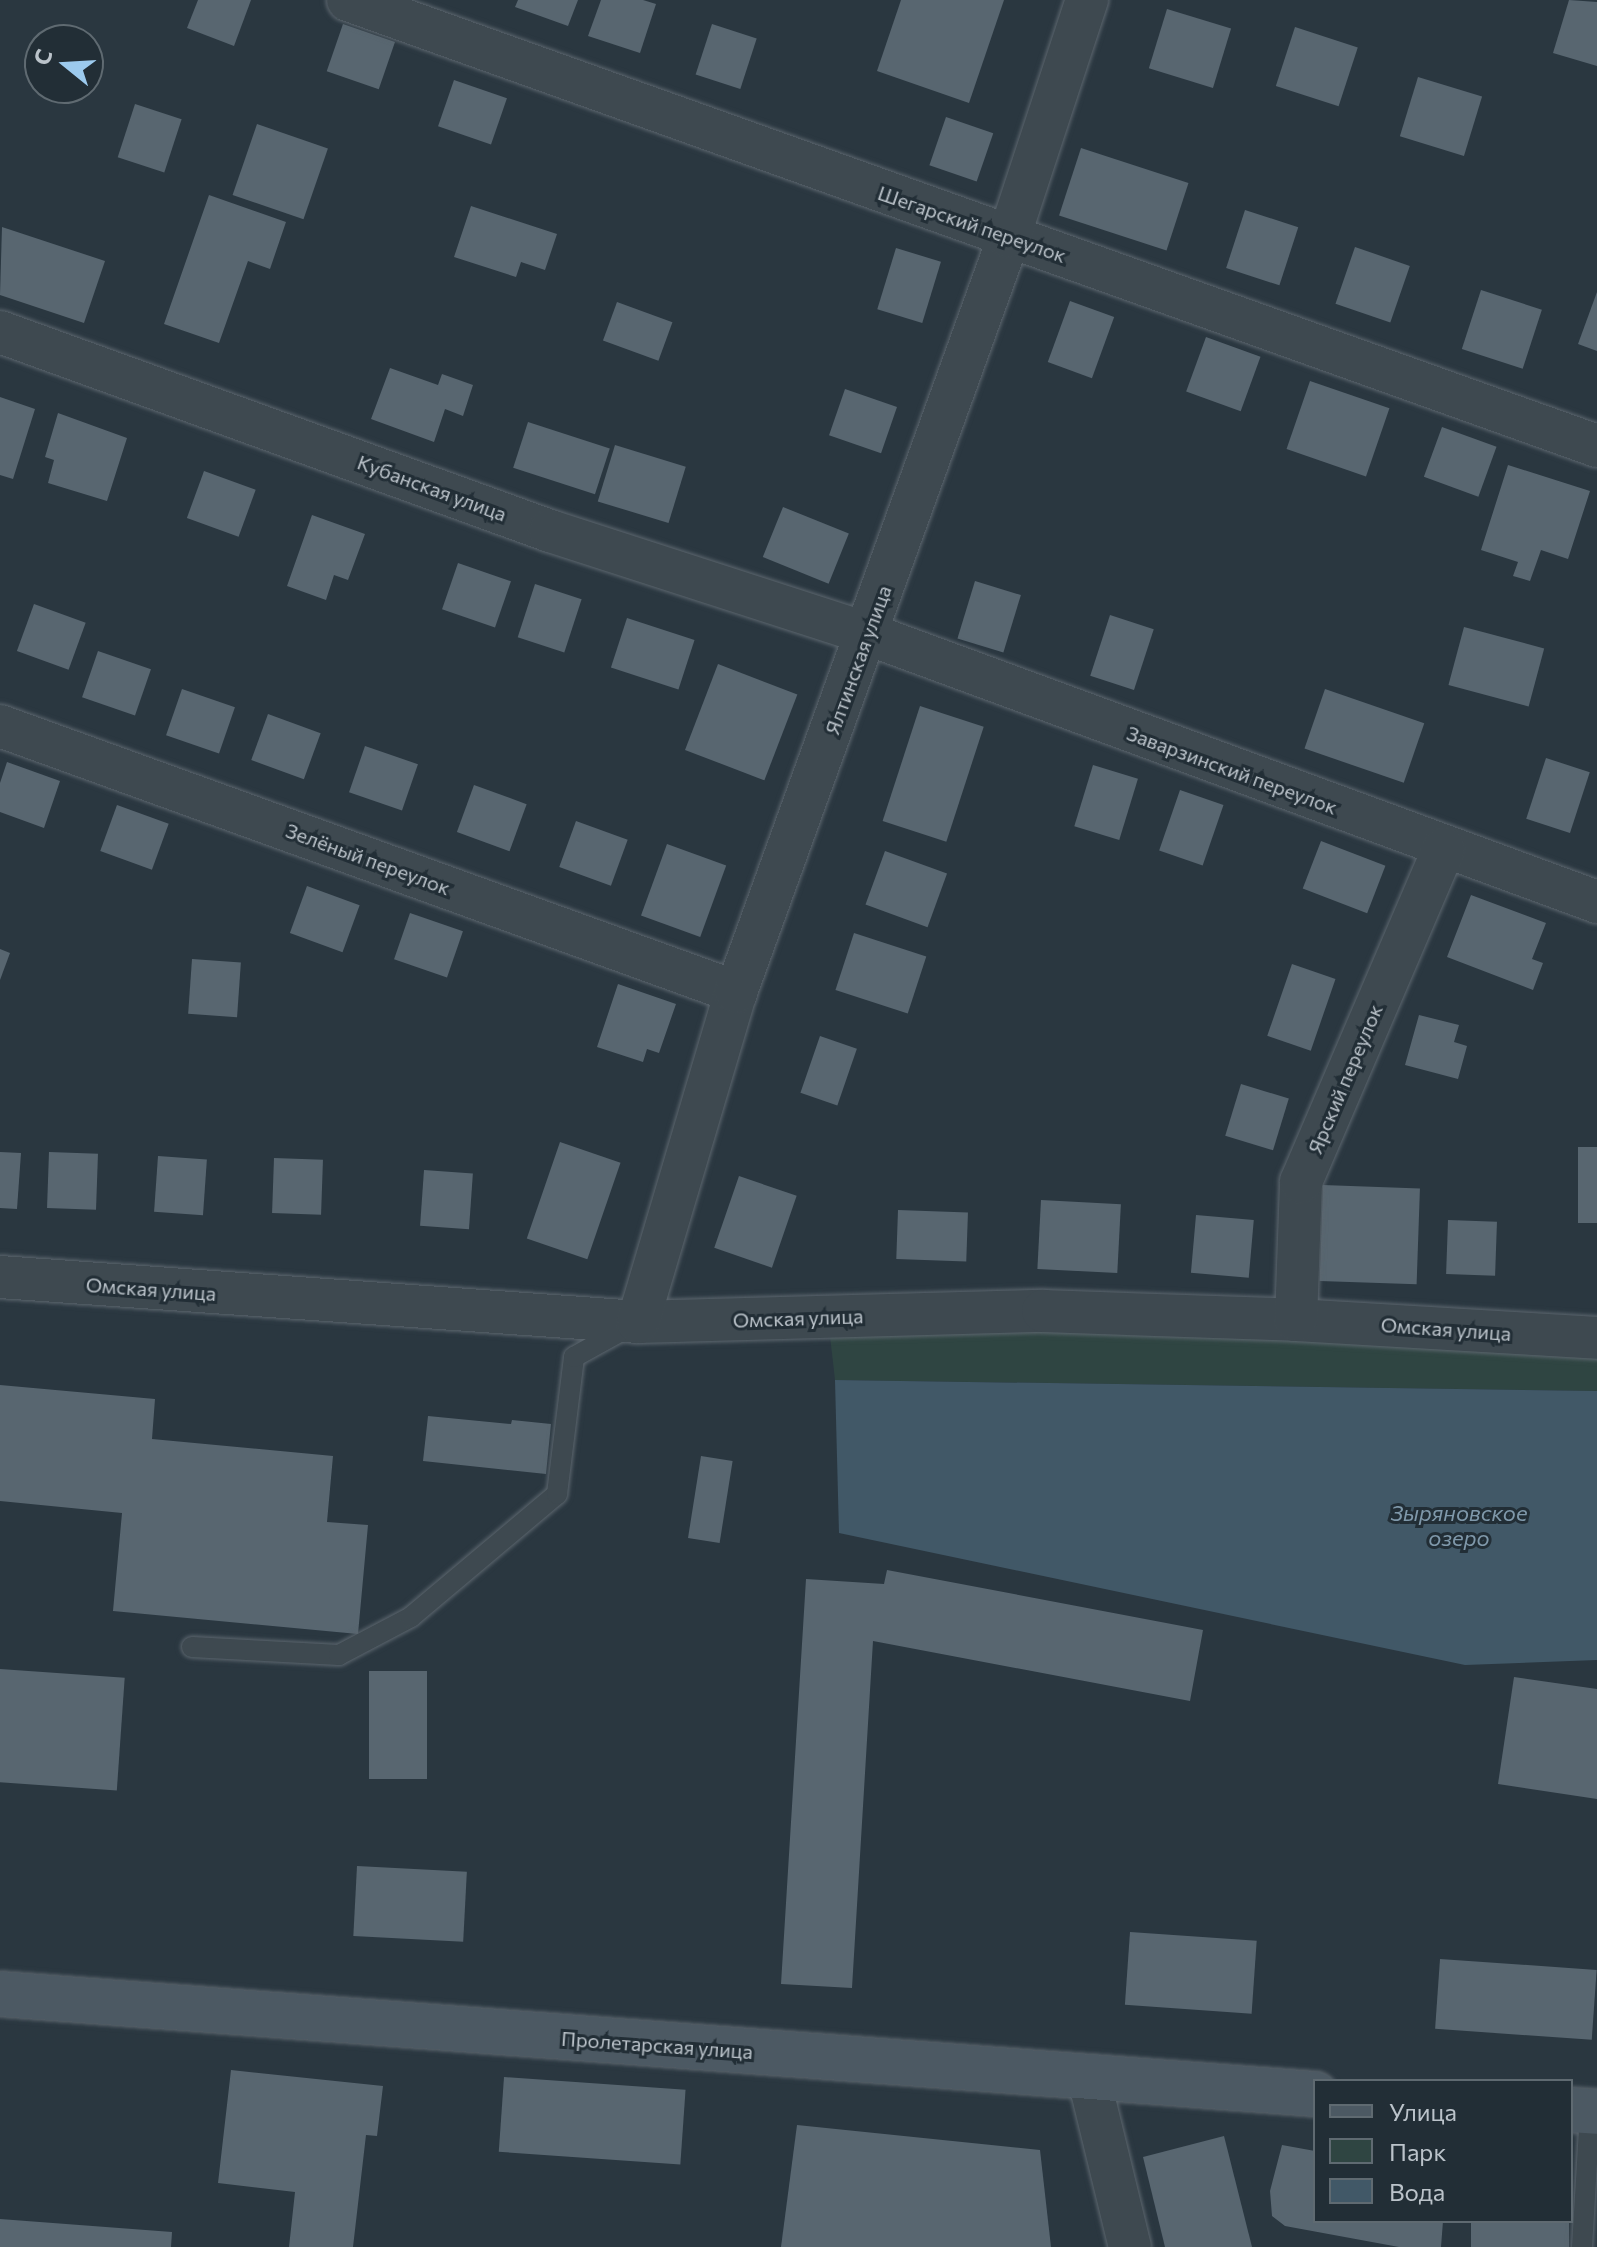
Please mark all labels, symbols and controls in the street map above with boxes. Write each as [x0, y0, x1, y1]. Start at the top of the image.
north arrow [24, 24, 104, 104]
text: С [27, 46, 58, 68]
street label: Шегарский переулок [875, 181, 1069, 267]
street label: Кубанская улица [354, 450, 510, 526]
street label: Ялтинская улица [820, 582, 896, 738]
street label: Заварзинский переулок [1123, 721, 1341, 819]
street label: Зелёный переулок [283, 818, 453, 900]
street label: Ярский переулок [1303, 1001, 1387, 1157]
street label: Омская улица [85, 1272, 217, 1306]
street label: Омская улица [732, 1304, 864, 1332]
street label: Омская улица [1380, 1312, 1512, 1346]
water label: Зыряновское озеро [1390, 1499, 1528, 1550]
street label: Пролетарская улица [560, 2026, 754, 2064]
legend [1313, 2079, 1573, 2223]
text: Улица [1389, 2097, 1457, 2126]
text: Парк [1389, 2137, 1446, 2166]
text: Вода [1389, 2177, 1445, 2206]

